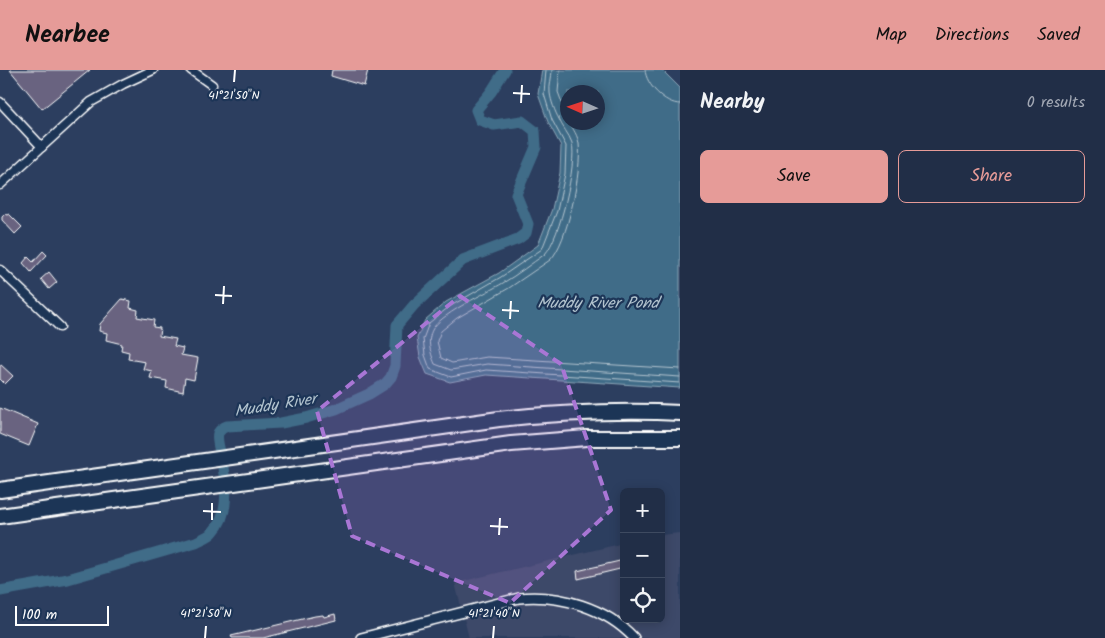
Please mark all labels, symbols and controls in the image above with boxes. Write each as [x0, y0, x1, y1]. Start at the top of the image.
text: Nearbee [25, 16, 110, 55]
text: Map [875, 21, 907, 50]
text: Directions [935, 21, 1009, 50]
text: Saved [1037, 21, 1080, 50]
north arrow [560, 85, 605, 130]
text: 41°21'50"N [208, 86, 260, 105]
text: Nearby [700, 86, 765, 119]
text: 0 results [1027, 90, 1085, 115]
button: Save [700, 150, 888, 203]
button: Share [898, 150, 1085, 203]
water label: Muddy River Pond [537, 291, 663, 316]
water label: Muddy River [232, 386, 322, 424]
map controls [620, 488, 665, 623]
button: + [620, 488, 665, 533]
button: − [620, 533, 665, 578]
button: locate [620, 578, 665, 623]
scale bar [15, 603, 109, 626]
text: 100 m [22, 604, 57, 626]
text: 41°21'50"N [180, 604, 232, 623]
text: 41°21'40"N [468, 604, 520, 623]

